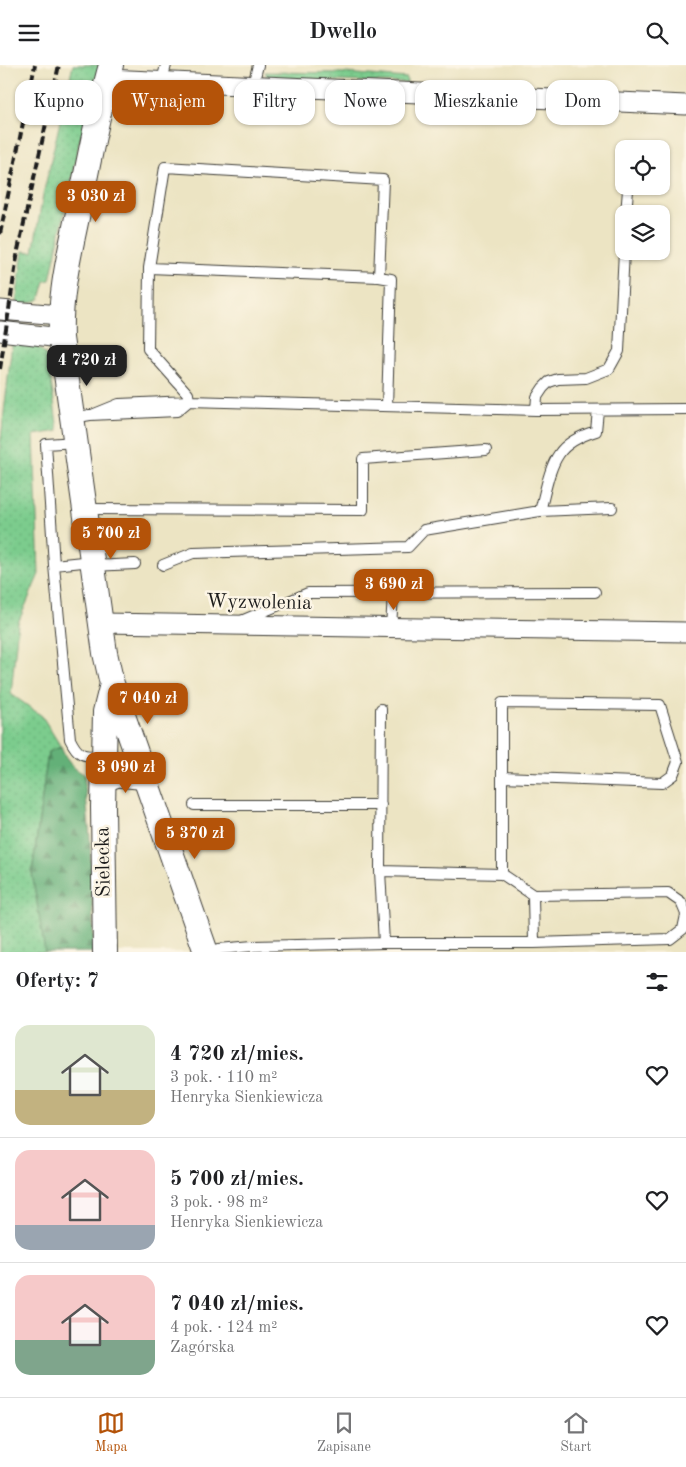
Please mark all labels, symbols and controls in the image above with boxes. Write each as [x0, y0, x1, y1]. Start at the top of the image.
icon: menu [15, 19, 43, 47]
icon: search [643, 19, 671, 47]
text: Dwello [309, 21, 377, 43]
chip: Kupno [15, 80, 102, 125]
chip: Wynajem [112, 80, 224, 125]
chip: Filtry [234, 80, 315, 125]
chip: Nowe [325, 80, 405, 125]
chip: Mieszkanie [415, 80, 536, 125]
chip: Dom [546, 80, 619, 125]
map controls [615, 140, 670, 260]
button: locate [615, 140, 670, 195]
pin: 3 030 zł [44, 181, 148, 223]
text: 3 030 zł [67, 189, 125, 205]
button: layers [615, 205, 670, 260]
pin: 4 720 zł [35, 345, 139, 387]
text: 4 720 zł [58, 353, 116, 369]
pin: 5 700 zł [59, 517, 163, 560]
text: 5 700 zł [82, 526, 140, 542]
pin: 3 690 zł [342, 569, 446, 611]
text: 3 690 zł [365, 577, 423, 593]
street label: Wyzwolenia [206, 592, 312, 614]
pin: 7 040 zł [96, 683, 200, 725]
text: 7 040 zł [119, 691, 177, 707]
pin: 3 090 zł [74, 751, 178, 794]
text: 3 090 zł [97, 760, 155, 776]
pin: 5 370 zł [143, 817, 247, 860]
street label: Sielecka [93, 826, 115, 897]
text: 5 370 zł [166, 826, 224, 842]
icon: filters [643, 968, 671, 996]
text: Oferty: 7 [15, 971, 99, 992]
text: 4 720 zł/mies. [170, 1044, 304, 1065]
icon: home [55, 1045, 115, 1105]
icon: heart [643, 1061, 671, 1089]
text: 3 pok. · 110 m² [170, 1070, 277, 1086]
text: Henryka Sienkiewicza [170, 1090, 323, 1106]
text: 5 700 zł/mies. [170, 1169, 304, 1190]
icon: home [55, 1170, 115, 1230]
icon: heart [643, 1186, 671, 1214]
text: 3 pok. · 98 m² [170, 1195, 268, 1211]
text: Henryka Sienkiewicza [170, 1215, 323, 1231]
text: 7 040 zł/mies. [170, 1294, 304, 1315]
icon: home [55, 1295, 115, 1355]
icon: heart [643, 1311, 671, 1339]
text: 4 pok. · 124 m² [170, 1320, 277, 1336]
text: Zagórska [170, 1340, 235, 1356]
tab: Mapa [95, 1409, 127, 1456]
tab: Zapisane [317, 1409, 371, 1456]
tab: Start [560, 1409, 591, 1456]

